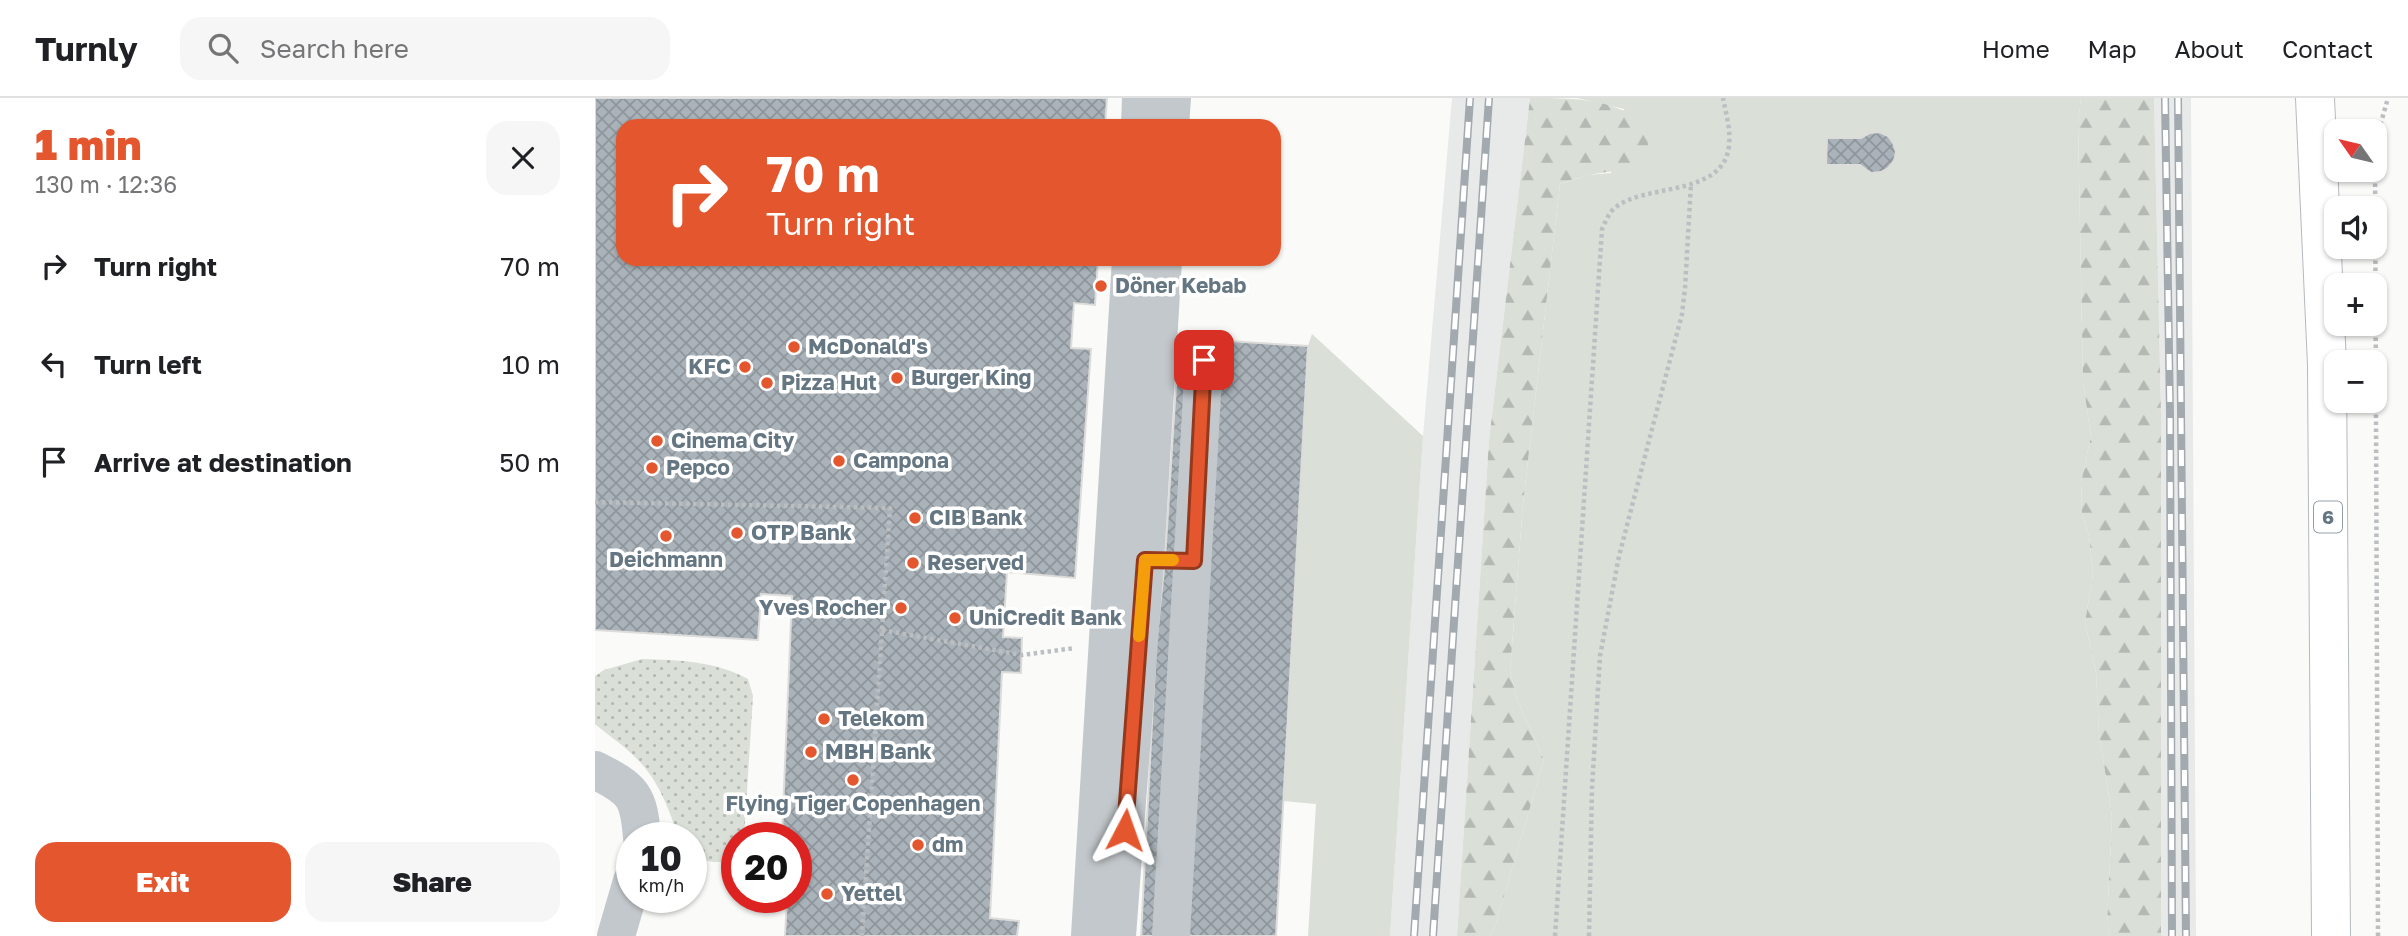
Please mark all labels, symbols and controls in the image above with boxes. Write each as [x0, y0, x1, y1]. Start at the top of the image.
search box [180, 17, 670, 80]
text: Turnly [35, 29, 138, 68]
icon: search [204, 29, 242, 67]
text: Search here [260, 33, 409, 64]
text: Home [1982, 34, 2050, 63]
text: Map [2088, 34, 2137, 63]
text: About [2175, 34, 2244, 63]
text: Contact [2282, 34, 2373, 63]
text: 1 min [35, 119, 142, 169]
north arrow [2324, 119, 2387, 182]
map controls [2324, 119, 2387, 413]
button: close [486, 121, 560, 195]
text: 70 m [766, 144, 880, 203]
icon: right [651, 147, 742, 238]
text: 130 m · 12:36 [35, 170, 177, 198]
button: sound [2324, 196, 2387, 259]
text: Turn right [766, 204, 915, 242]
icon: right [35, 247, 73, 285]
text: Turn right [94, 251, 217, 282]
text: 70 m [501, 251, 560, 282]
place label: Döner Kebab [1115, 272, 1246, 298]
button: + [2324, 273, 2387, 336]
marker: Döner Kebab [1093, 278, 1109, 294]
pin [1174, 330, 1234, 390]
place label: McDonald's [808, 333, 928, 359]
marker: McDonald's [786, 339, 802, 355]
icon: arrive [1185, 341, 1223, 379]
icon: left [35, 345, 73, 383]
text: Turn left [94, 349, 202, 380]
text: 10 m [502, 349, 560, 380]
button: − [2324, 350, 2387, 413]
place label: KFC [688, 353, 731, 379]
marker: KFC [737, 359, 753, 375]
place label: Burger King [911, 364, 1032, 390]
place label: Pizza Hut [781, 369, 877, 395]
marker: Burger King [889, 370, 905, 386]
marker: Pizza Hut [759, 375, 775, 391]
place label: Cinema City [671, 427, 795, 453]
marker: Cinema City [649, 433, 665, 449]
icon: arrive [35, 443, 73, 481]
text: Arrive at destination [94, 447, 352, 478]
text: 50 m [499, 447, 560, 478]
place label: Campona [853, 447, 949, 473]
marker: Campona [831, 453, 847, 469]
place label: Pepco [666, 454, 730, 480]
marker: Pepco [644, 460, 660, 476]
road number: 6 [2314, 502, 2342, 532]
place label: CIB Bank [929, 504, 1023, 530]
marker: CIB Bank [907, 510, 923, 526]
place label: OTP Bank [751, 519, 852, 545]
marker: OTP Bank [729, 525, 745, 541]
marker: Deichmann [658, 528, 674, 544]
place label: Deichmann [609, 546, 723, 572]
place label: Reserved [927, 549, 1024, 575]
marker: Reserved [905, 555, 921, 571]
place label: Yves Rocher [759, 594, 887, 620]
marker: Yves Rocher [893, 600, 909, 616]
place label: UniCredit Bank [969, 604, 1122, 630]
marker: UniCredit Bank [947, 610, 963, 626]
place label: Telekom [838, 705, 924, 731]
marker: Telekom [816, 711, 832, 727]
place label: MBH Bank [825, 738, 932, 764]
marker: MBH Bank [803, 744, 819, 760]
marker: Flying Tiger Copenhagen [845, 772, 861, 788]
place label: Flying Tiger Copenhagen [726, 790, 980, 816]
position arrow [1088, 793, 1162, 867]
speed limit sign: 20 [721, 822, 812, 913]
place label: dm [932, 831, 963, 857]
text: 10 [641, 837, 682, 879]
marker: dm [910, 837, 926, 853]
button: Exit [35, 842, 291, 922]
button: Share [305, 842, 560, 922]
text: km/h [639, 874, 684, 896]
place label: Yettel [841, 880, 902, 906]
marker: Yettel [819, 886, 835, 902]

